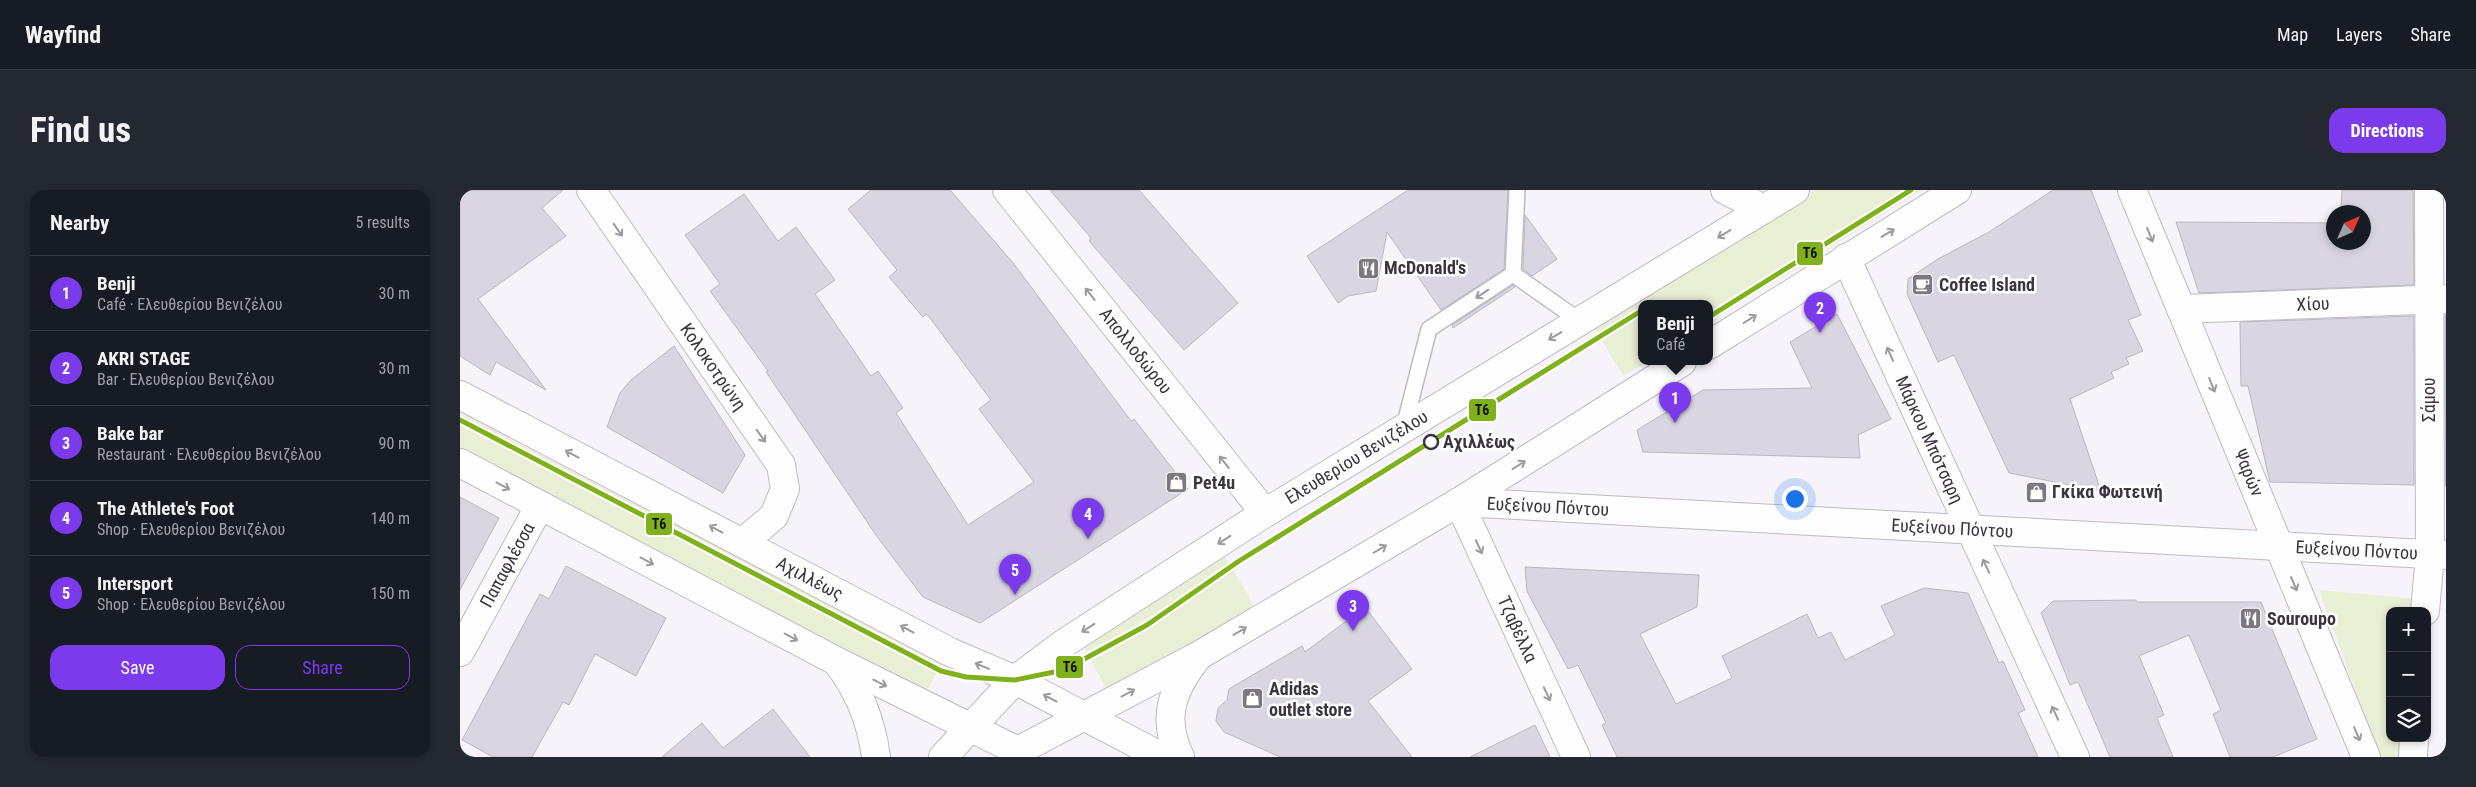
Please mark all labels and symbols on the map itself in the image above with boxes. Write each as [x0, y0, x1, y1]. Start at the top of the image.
north arrow [2326, 205, 2371, 250]
one-way arrow [613, 223, 623, 237]
one-way arrow [1880, 227, 1894, 237]
one-way arrow [2146, 227, 2156, 242]
one-way arrow [1717, 229, 1731, 239]
line badge: Τ6 [1796, 241, 1824, 266]
text: Τ6 [1803, 245, 1817, 261]
restaurant icon: McDonald's [1356, 256, 1380, 280]
place label: McDonald's [1384, 257, 1466, 278]
cafe icon: Coffee Island [1911, 273, 1935, 297]
place label: Coffee Island [1939, 274, 2035, 295]
one-way arrow [1084, 287, 1095, 300]
one-way arrow [1476, 289, 1490, 299]
pin: 2 [1804, 292, 1836, 333]
street label: Χίου [2296, 292, 2330, 315]
street label: Απολλοδώρου [1095, 303, 1177, 398]
one-way arrow [1743, 313, 1757, 324]
street label: Κολοκοτρώνη [676, 319, 751, 414]
one-way arrow [1549, 332, 1563, 342]
one-way arrow [1884, 347, 1894, 362]
street label: Μάρκου Μπότσαρη [1892, 372, 1968, 507]
one-way arrow [2208, 377, 2218, 392]
street label: Σάμου [2418, 378, 2439, 422]
pin: 1 [1659, 382, 1691, 423]
line badge: Τ6 [1468, 398, 1497, 422]
text: Τ6 [1475, 402, 1489, 418]
street label: Ελευθερίου Βενιζέλου [1281, 405, 1431, 508]
one-way arrow [756, 428, 766, 442]
place label: Αχιλλέως [1443, 431, 1515, 453]
marker: Αχιλλέως [1423, 434, 1439, 450]
street label: Ψαρών [2230, 446, 2268, 500]
one-way arrow [565, 449, 580, 459]
one-way arrow [1218, 455, 1229, 468]
one-way arrow [1511, 459, 1525, 469]
shop icon: Pet4u [1165, 471, 1189, 495]
place label: Pet4u [1193, 472, 1235, 493]
shop icon: Γκίκα Φωτεινή [2024, 480, 2048, 504]
place label: Γκίκα Φωτεινή [2052, 481, 2163, 502]
one-way arrow [495, 482, 510, 491]
your location [1782, 486, 1808, 512]
street label: Ευξείνου Πόντου [1486, 493, 1610, 520]
pin: 4 [1072, 498, 1104, 539]
line badge: Τ6 [645, 512, 673, 536]
street label: Ευξείνου Πόντου [1891, 514, 2014, 542]
text: Τ6 [652, 516, 666, 532]
street label: Παπαφλέσσα [475, 519, 539, 611]
one-way arrow [709, 524, 724, 534]
one-way arrow [1218, 535, 1232, 545]
street label: Ευξείνου Πόντου [2295, 536, 2418, 563]
one-way arrow [1475, 539, 1485, 554]
one-way arrow [1372, 543, 1386, 553]
street label: Αχιλλέως [773, 552, 847, 604]
pin: 5 [999, 554, 1031, 595]
one-way arrow [639, 557, 654, 566]
one-way arrow [1981, 558, 1991, 573]
one-way arrow [2290, 576, 2300, 591]
pin: 3 [1337, 590, 1369, 631]
street label: Τζαβέλλα [1494, 593, 1542, 666]
restaurant icon: Souroupo [2239, 607, 2263, 631]
place label: Souroupo [2267, 608, 2336, 629]
one-way arrow [1081, 623, 1095, 633]
one-way arrow [899, 624, 914, 634]
one-way arrow [1232, 626, 1246, 636]
one-way arrow [783, 633, 798, 642]
line badge: Τ6 [1055, 655, 1084, 679]
text: Τ6 [1063, 659, 1077, 675]
one-way arrow [975, 660, 990, 670]
place label: Adidas outlet store [1269, 678, 1352, 720]
one-way arrow [872, 679, 887, 688]
one-way arrow [1543, 686, 1553, 701]
shop icon: Adidas outlet store [1241, 687, 1265, 711]
one-way arrow [1120, 688, 1135, 697]
one-way arrow [1042, 693, 1057, 703]
one-way arrow [2049, 706, 2059, 721]
one-way arrow [2352, 726, 2362, 741]

